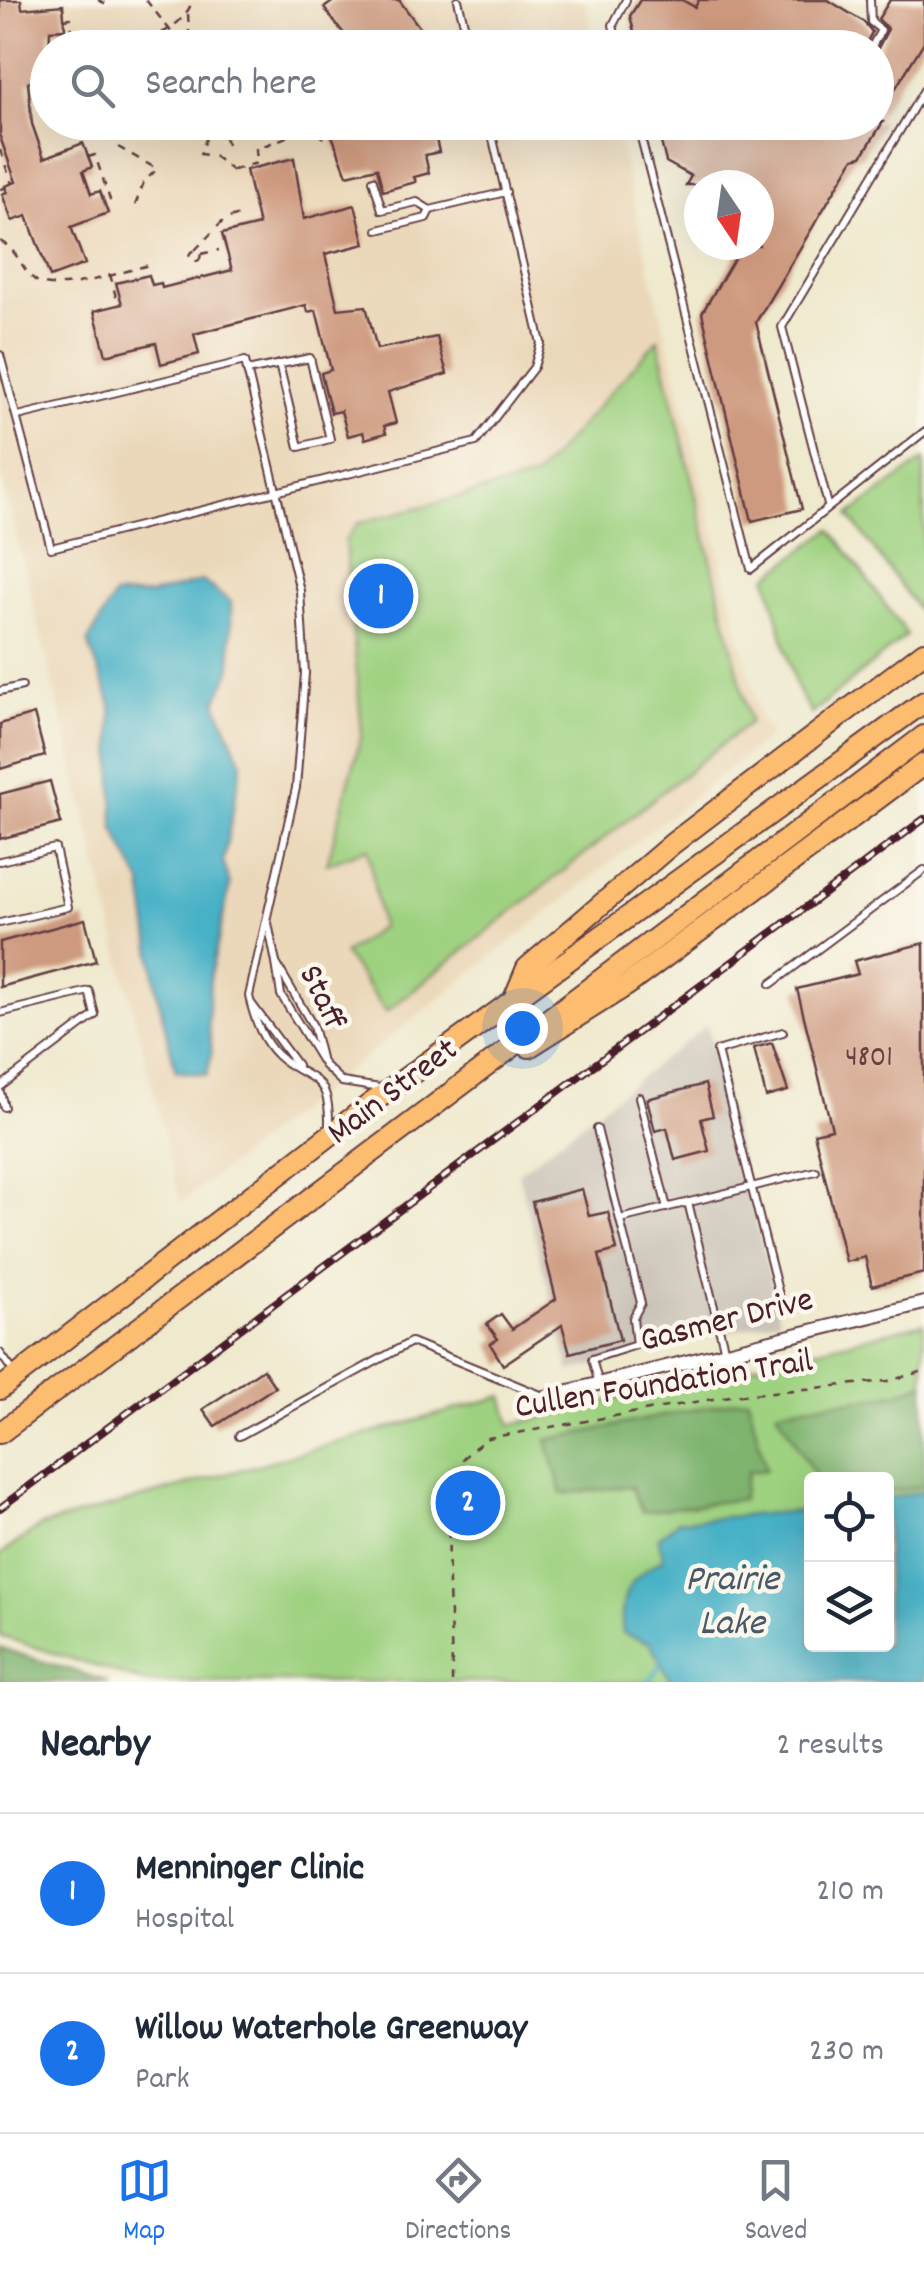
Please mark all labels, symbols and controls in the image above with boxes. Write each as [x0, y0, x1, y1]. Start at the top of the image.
search box [30, 30, 894, 140]
icon: search [65, 58, 120, 113]
text: Search here [145, 58, 317, 113]
north arrow [684, 170, 774, 260]
pin: 1 [348, 558, 414, 634]
street label: Staff [284, 957, 358, 1041]
your location [497, 1003, 548, 1054]
street label: Main Street [318, 1027, 470, 1159]
house number: 4801 [845, 1038, 893, 1081]
street label: Gasmer Drive [635, 1276, 819, 1368]
street label: Cullen Foundation Trail [511, 1338, 817, 1434]
pin: 2 [436, 1466, 500, 1540]
map controls [804, 1472, 894, 1652]
button: locate [804, 1472, 894, 1562]
water label: Prairie Lake [685, 1554, 781, 1653]
button: layers [804, 1562, 894, 1652]
text: Nearby [40, 1717, 150, 1777]
text: 2 results [777, 1724, 884, 1770]
text: Menninger Clinic [135, 1843, 364, 1898]
text: 1 [69, 1870, 76, 1916]
text: 210 m [816, 1870, 884, 1916]
text: Hospital [135, 1898, 234, 1944]
text: Willow Waterhole Greenway [135, 2003, 527, 2058]
text: 2 [66, 2030, 79, 2076]
text: 230 m [809, 2030, 884, 2076]
text: Park [135, 2058, 190, 2104]
tab: Map [117, 2153, 172, 2253]
tab: Directions [405, 2153, 511, 2253]
tab: Saved [745, 2153, 807, 2253]

